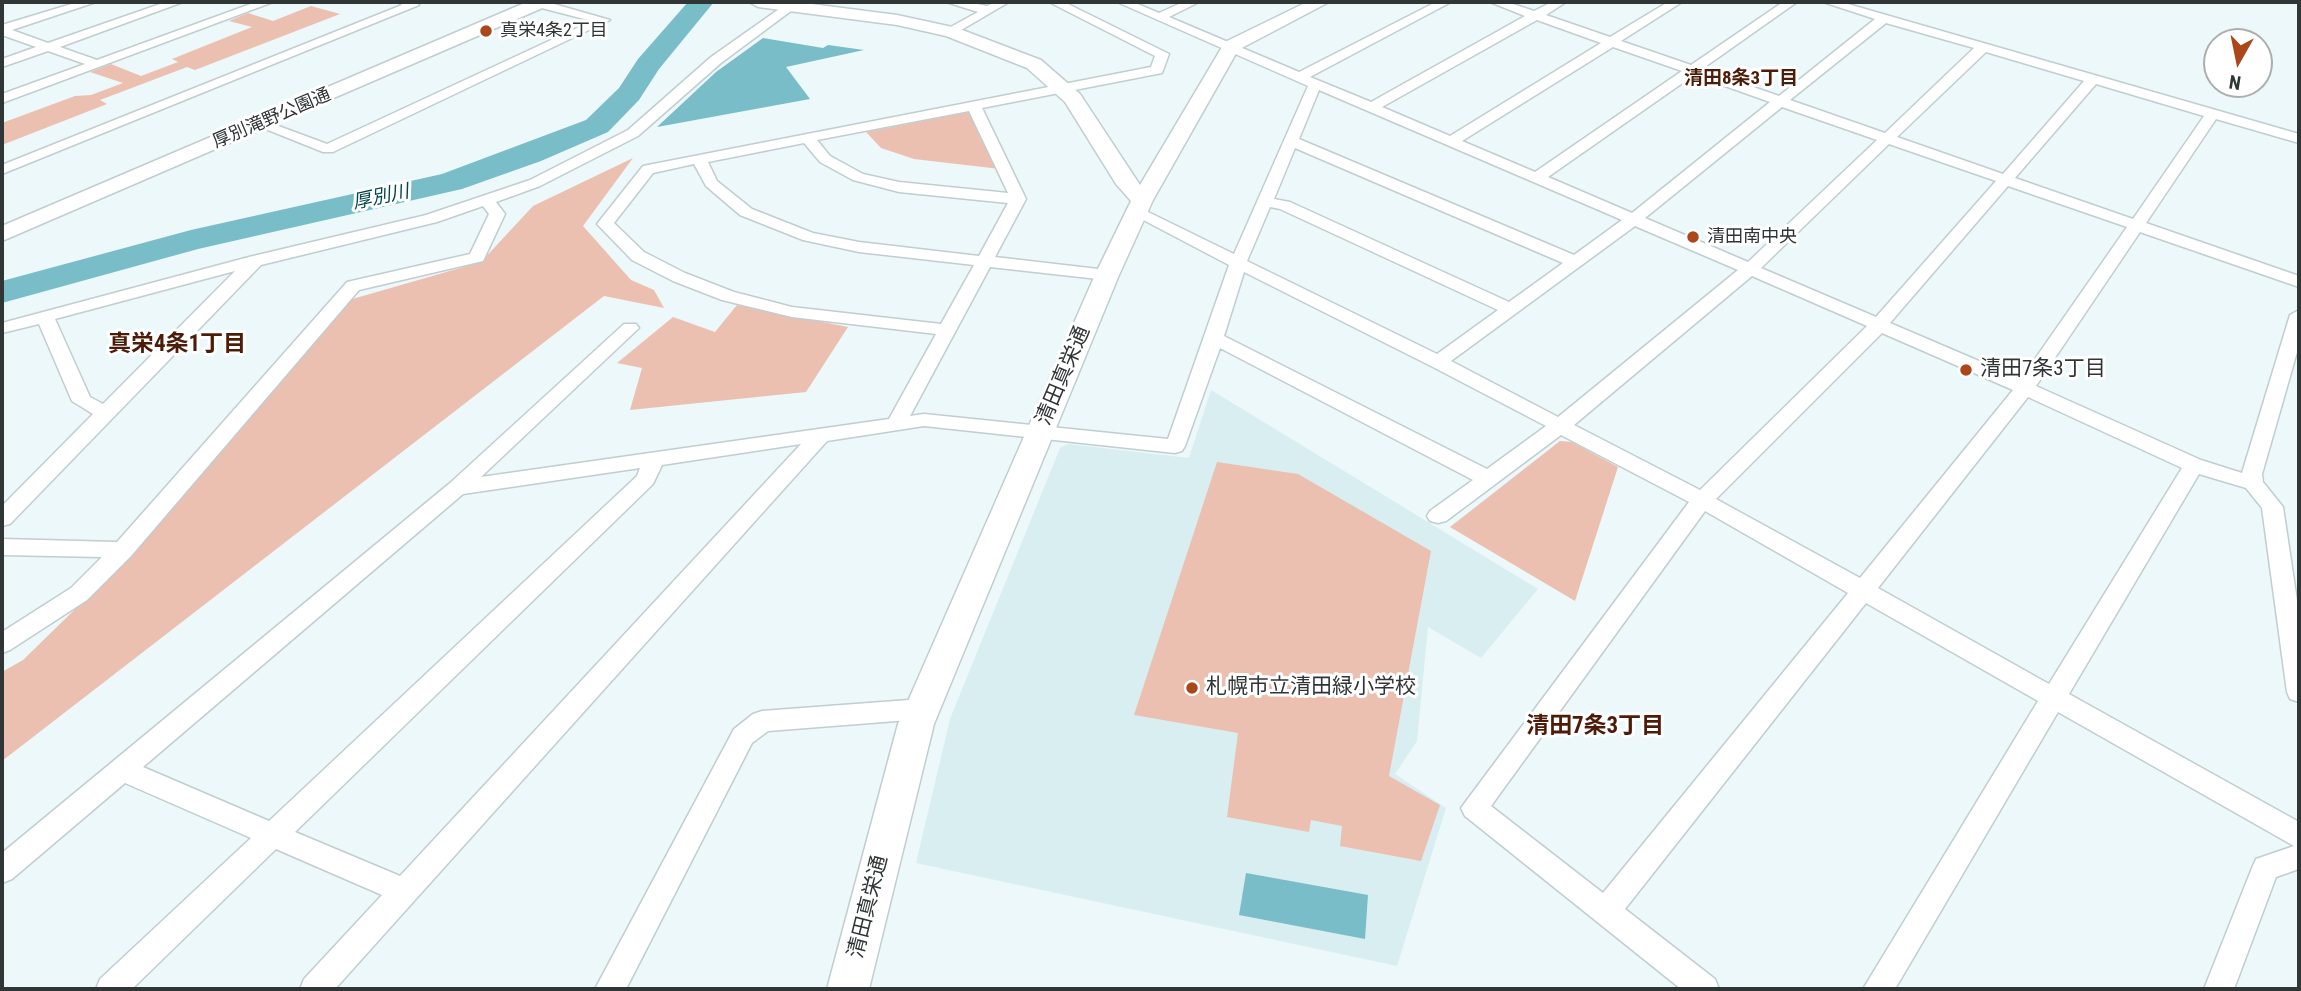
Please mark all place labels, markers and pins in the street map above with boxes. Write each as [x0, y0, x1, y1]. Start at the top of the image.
place label: 真栄4条2丁目 [500, 20, 608, 42]
marker: 真栄4条2丁目 [478, 23, 494, 39]
place label: 清田南中央 [1707, 226, 1797, 248]
marker: 清田南中央 [1685, 229, 1701, 245]
place label: 清田7条3丁目 [1980, 357, 2106, 383]
marker: 清田7条3丁目 [1958, 362, 1974, 378]
place label: 札幌市立清田緑小学校 [1206, 675, 1416, 701]
marker: 札幌市立清田緑小学校 [1184, 680, 1200, 696]

